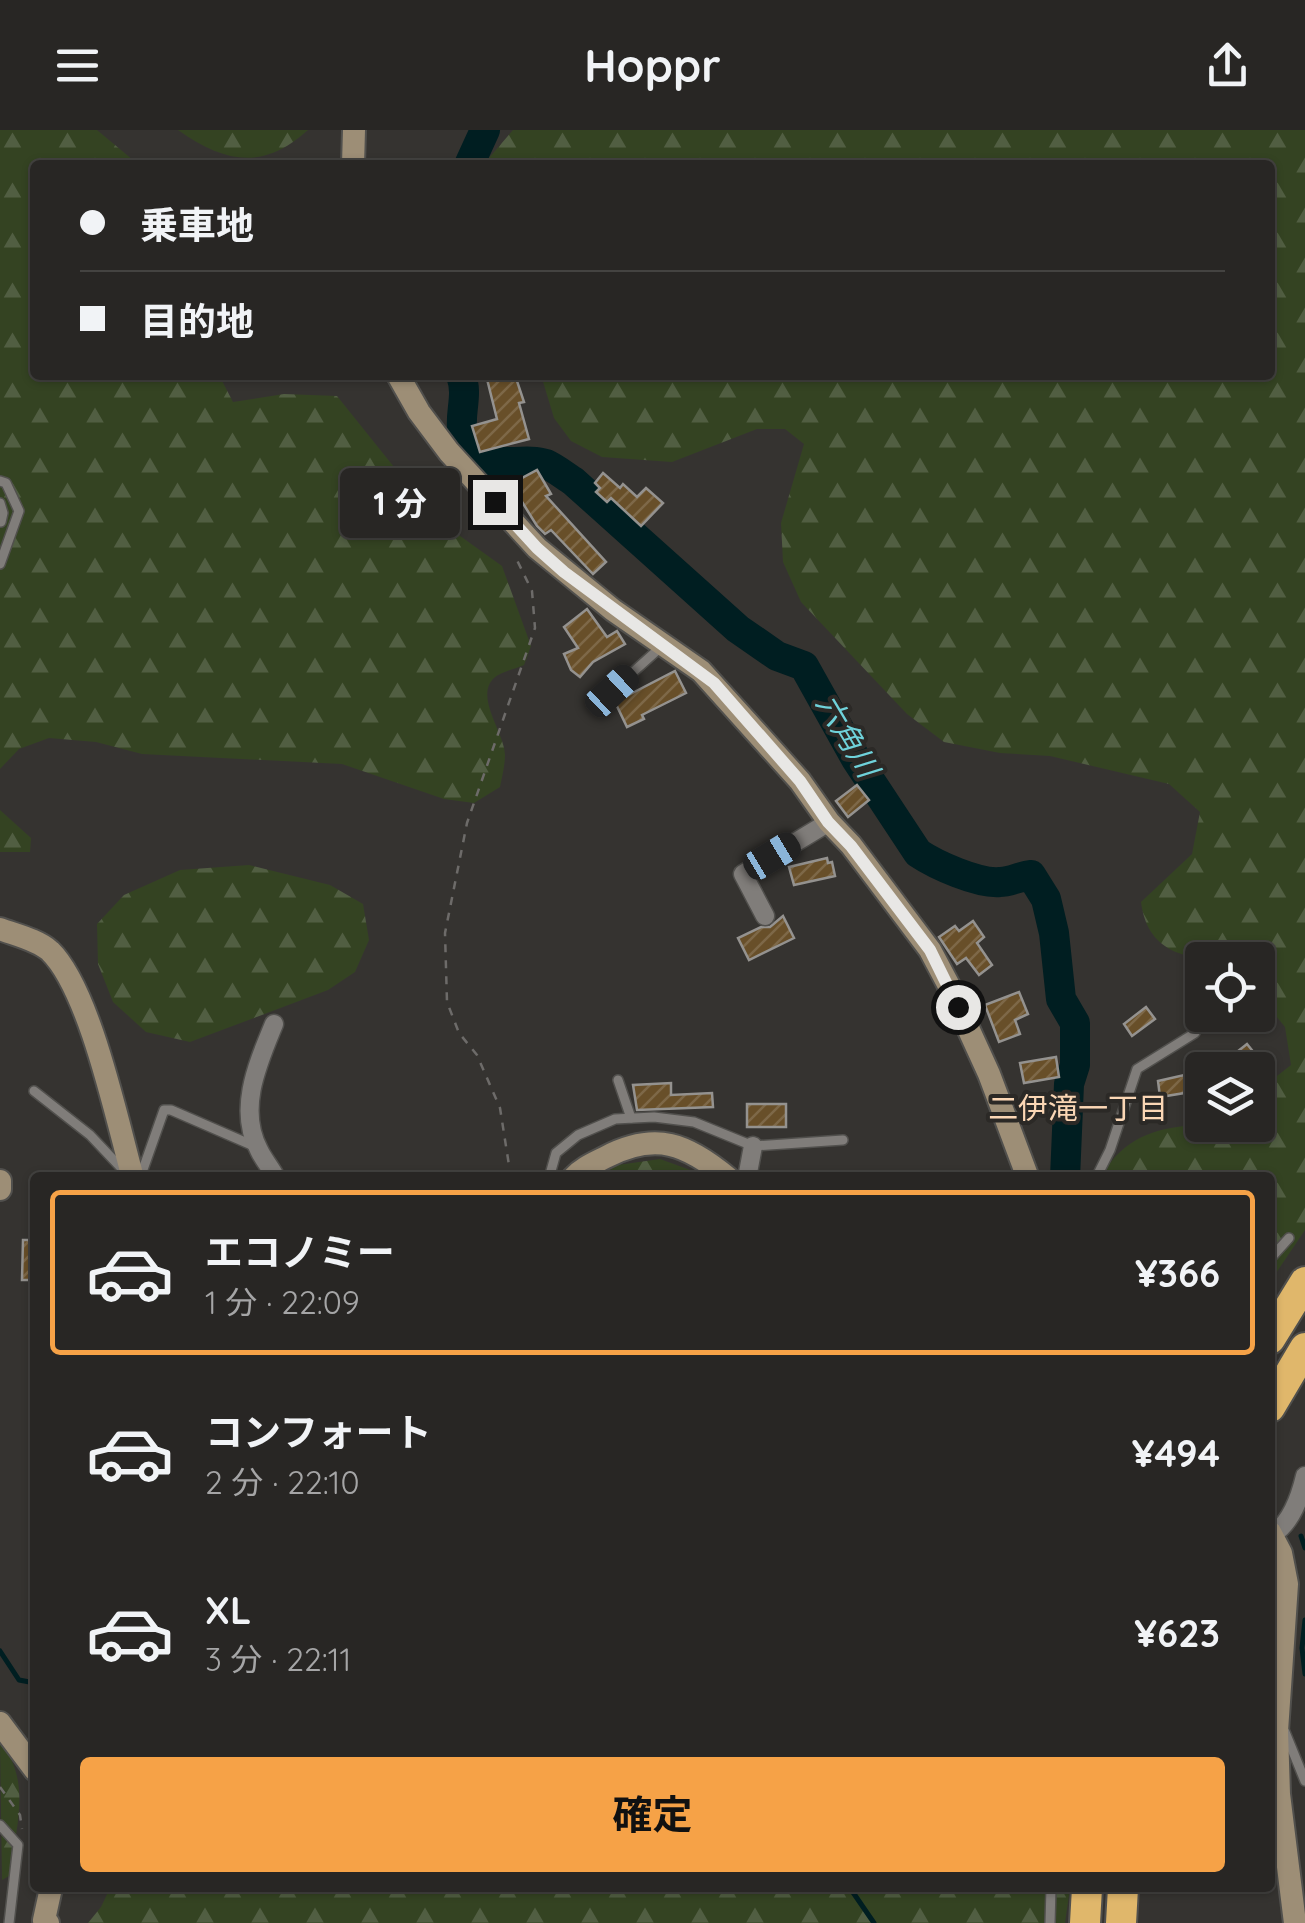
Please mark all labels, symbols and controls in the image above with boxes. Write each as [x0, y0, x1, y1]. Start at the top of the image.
text: Hoppr [584, 37, 721, 93]
icon: menu [50, 38, 105, 93]
icon: share [1200, 38, 1255, 93]
text: 乗車地 [140, 201, 254, 249]
text: 目的地 [140, 297, 254, 345]
callout: 1 分 [340, 467, 460, 537]
route end [473, 480, 518, 525]
text: 1 分 [373, 483, 427, 523]
car [580, 660, 644, 722]
water label: 六角川 [808, 687, 889, 786]
car [739, 828, 805, 884]
map controls [1185, 942, 1275, 1142]
button: locate [1185, 942, 1275, 1032]
route start [936, 985, 981, 1030]
button: layers [1185, 1052, 1275, 1142]
district label: 二伊滝一丁目 [988, 1089, 1168, 1127]
icon: car [85, 1228, 175, 1318]
text: エコノミー [205, 1228, 395, 1276]
text: ¥366 [1135, 1249, 1220, 1297]
text: 1 分 · 22:09 [205, 1282, 360, 1322]
icon: car [85, 1408, 175, 1498]
text: コンフォート [205, 1408, 432, 1456]
text: ¥494 [1132, 1429, 1220, 1477]
text: 2 分 · 22:10 [205, 1462, 360, 1502]
text: XL [205, 1586, 251, 1634]
icon: car [85, 1588, 175, 1678]
text: ¥623 [1134, 1609, 1220, 1657]
text: 3 分 · 22:11 [205, 1639, 351, 1679]
button: 確定 [80, 1757, 1225, 1872]

